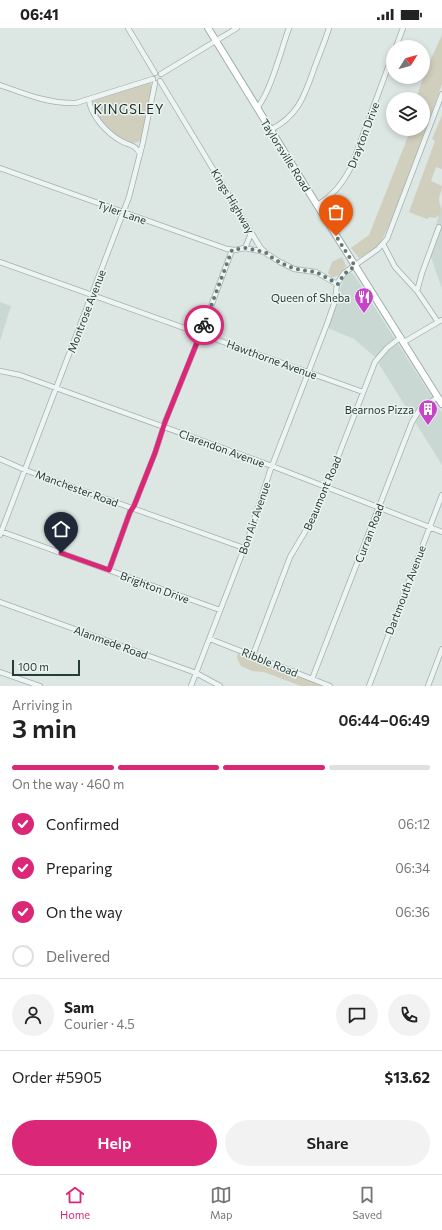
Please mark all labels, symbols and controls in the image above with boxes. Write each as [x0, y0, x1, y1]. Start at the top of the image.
text: 06:41 [20, 5, 59, 23]
north arrow [386, 40, 430, 84]
map controls [386, 40, 430, 136]
button: layers [386, 92, 430, 136]
street label: Drayton Drive [344, 100, 382, 170]
district label: KINGSLEY [94, 101, 164, 117]
street label: Taylorsville Road [258, 116, 314, 194]
street label: Kings Highway [209, 166, 257, 236]
pin [319, 195, 353, 236]
street label: Tyler Lane [96, 198, 149, 227]
icon: bag [325, 201, 347, 223]
street label: Montrose Avenue [64, 267, 108, 354]
restaurant icon: Queen of Sheba [353, 286, 375, 314]
place label: Queen of Sheba [271, 291, 350, 304]
courier [184, 305, 224, 345]
icon: bike [193, 314, 215, 336]
street label: Hawthorne Avenue [225, 337, 319, 381]
building icon: Bearnos Pizza [417, 398, 439, 426]
place label: Bearnos Pizza [345, 403, 414, 416]
street label: Clarendon Avenue [177, 426, 267, 470]
street label: Beaumont Road [300, 454, 344, 532]
street label: Manchester Road [34, 467, 120, 509]
street label: Bon Air Avenue [236, 480, 273, 556]
street label: Curran Road [352, 502, 386, 564]
pin [44, 512, 78, 553]
icon: home [50, 518, 72, 540]
street label: Dartmouth Avenue [382, 543, 428, 637]
street label: Brighton Drive [119, 568, 192, 606]
street label: Alanmede Road [72, 623, 150, 661]
street label: Ribble Road [240, 645, 300, 679]
scale bar [12, 658, 80, 677]
text: 100 m [18, 660, 49, 673]
text: Arriving in [12, 697, 72, 713]
text: 06:44–06:49 [338, 711, 430, 729]
text: 3 min [12, 712, 77, 743]
text: On the way · 460 m [12, 776, 124, 792]
icon: check [12, 813, 34, 835]
text: Confirmed [46, 815, 119, 833]
text: 06:12 [398, 816, 430, 832]
icon: check [12, 857, 34, 879]
text: Preparing [46, 859, 112, 877]
text: 06:34 [395, 860, 430, 876]
icon: check [12, 901, 34, 923]
text: On the way [46, 903, 123, 921]
text: 06:36 [395, 904, 430, 920]
text: Delivered [46, 947, 110, 965]
button: person [12, 994, 54, 1036]
button: chat [336, 994, 378, 1036]
button: phone [388, 994, 430, 1036]
text: Sam [64, 998, 94, 1016]
text: Courier · 4.5 [64, 1016, 135, 1032]
text: Order #5905 [12, 1068, 102, 1086]
text: $13.62 [385, 1068, 430, 1086]
button: Help [12, 1120, 217, 1166]
button: Share [225, 1120, 430, 1166]
tab: Home [60, 1184, 90, 1221]
tab: Map [210, 1184, 233, 1221]
tab: Saved [352, 1184, 382, 1221]

